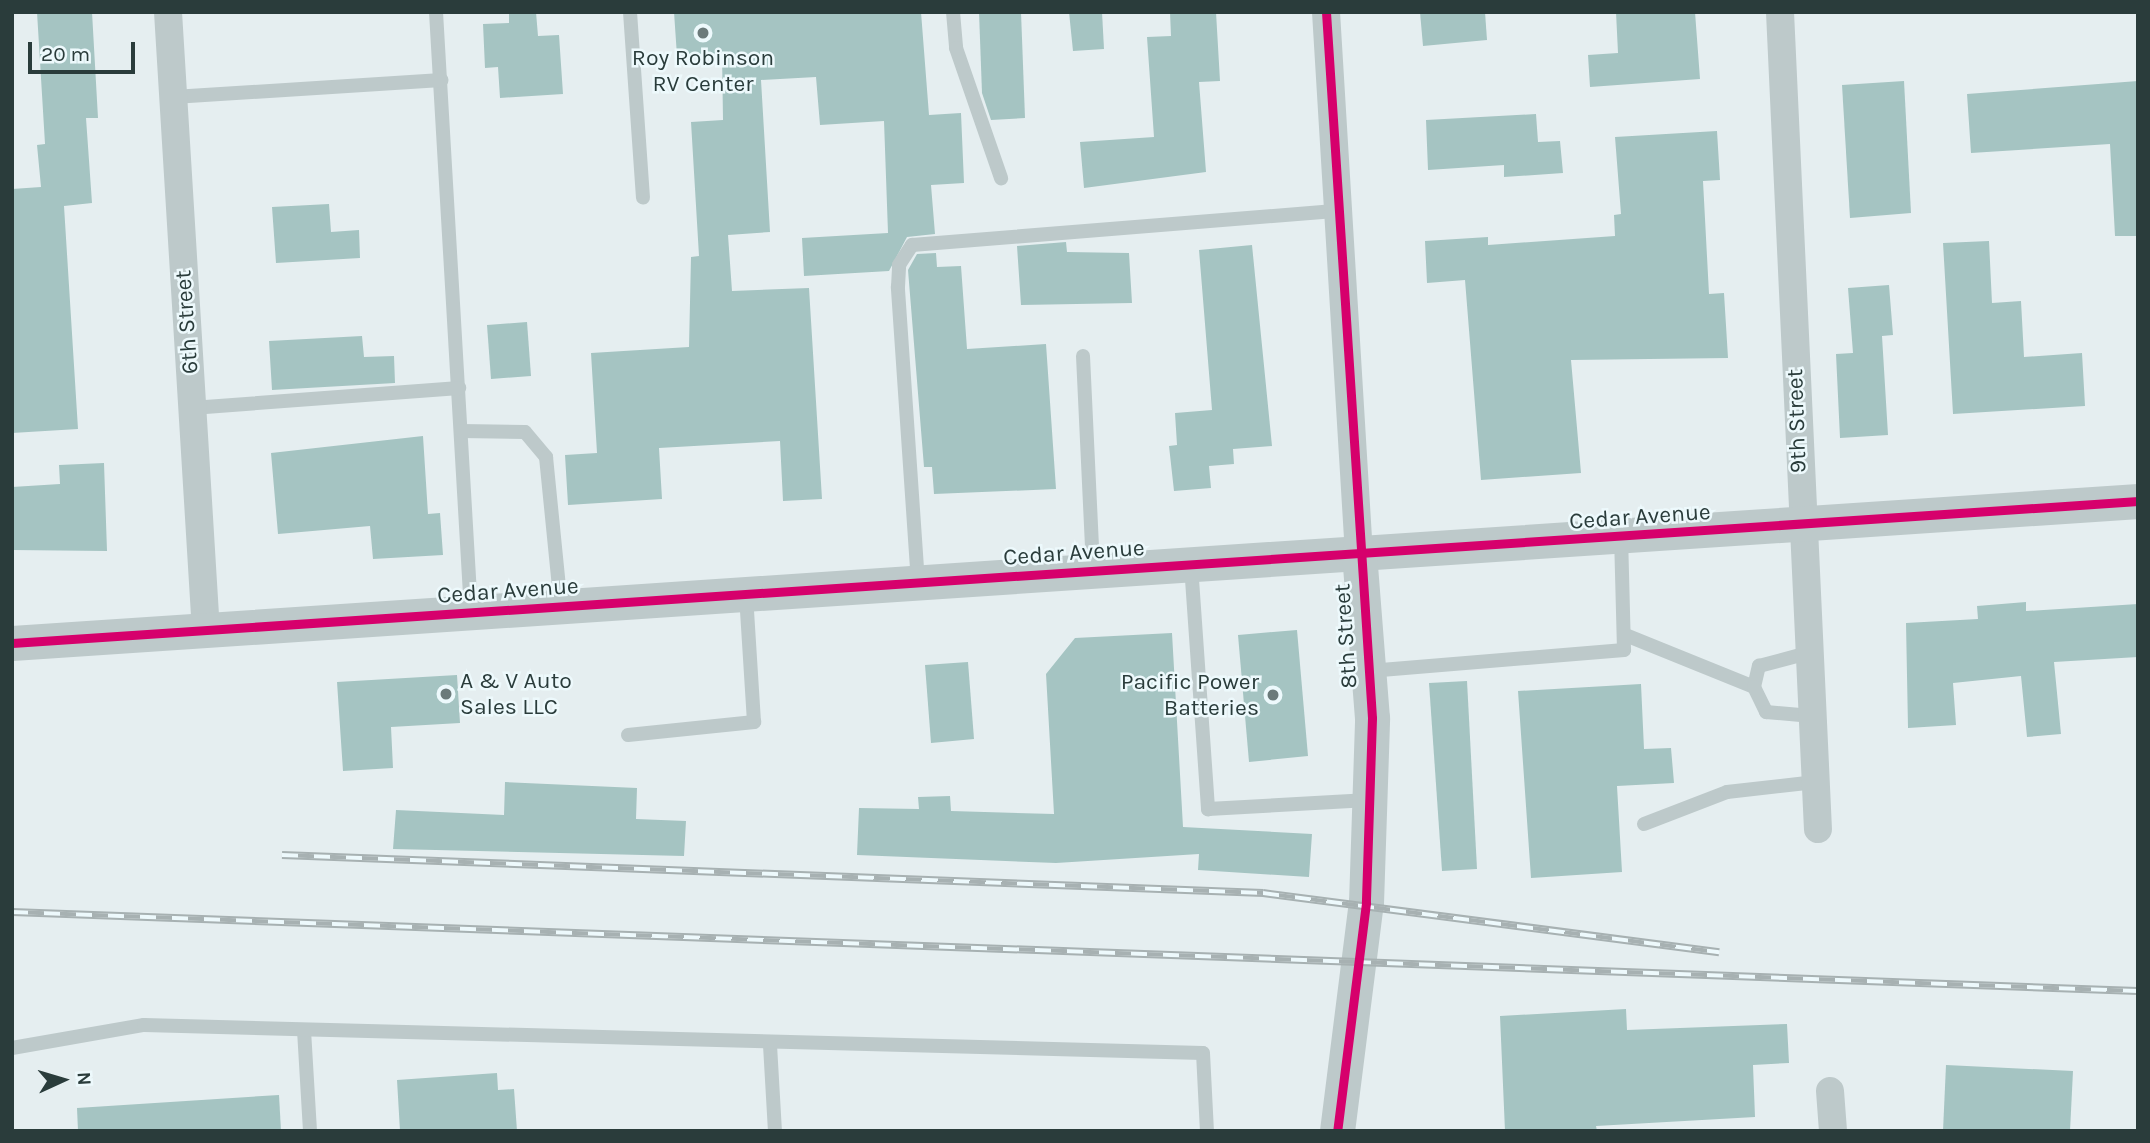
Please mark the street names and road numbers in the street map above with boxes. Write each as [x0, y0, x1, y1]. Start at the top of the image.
street label: 6th Street [170, 269, 204, 375]
street label: 9th Street [1781, 368, 1813, 474]
street label: Cedar Avenue [1568, 498, 1712, 536]
street label: Cedar Avenue [1002, 534, 1146, 572]
street label: Cedar Avenue [436, 572, 580, 610]
street label: 8th Street [1329, 583, 1363, 689]

